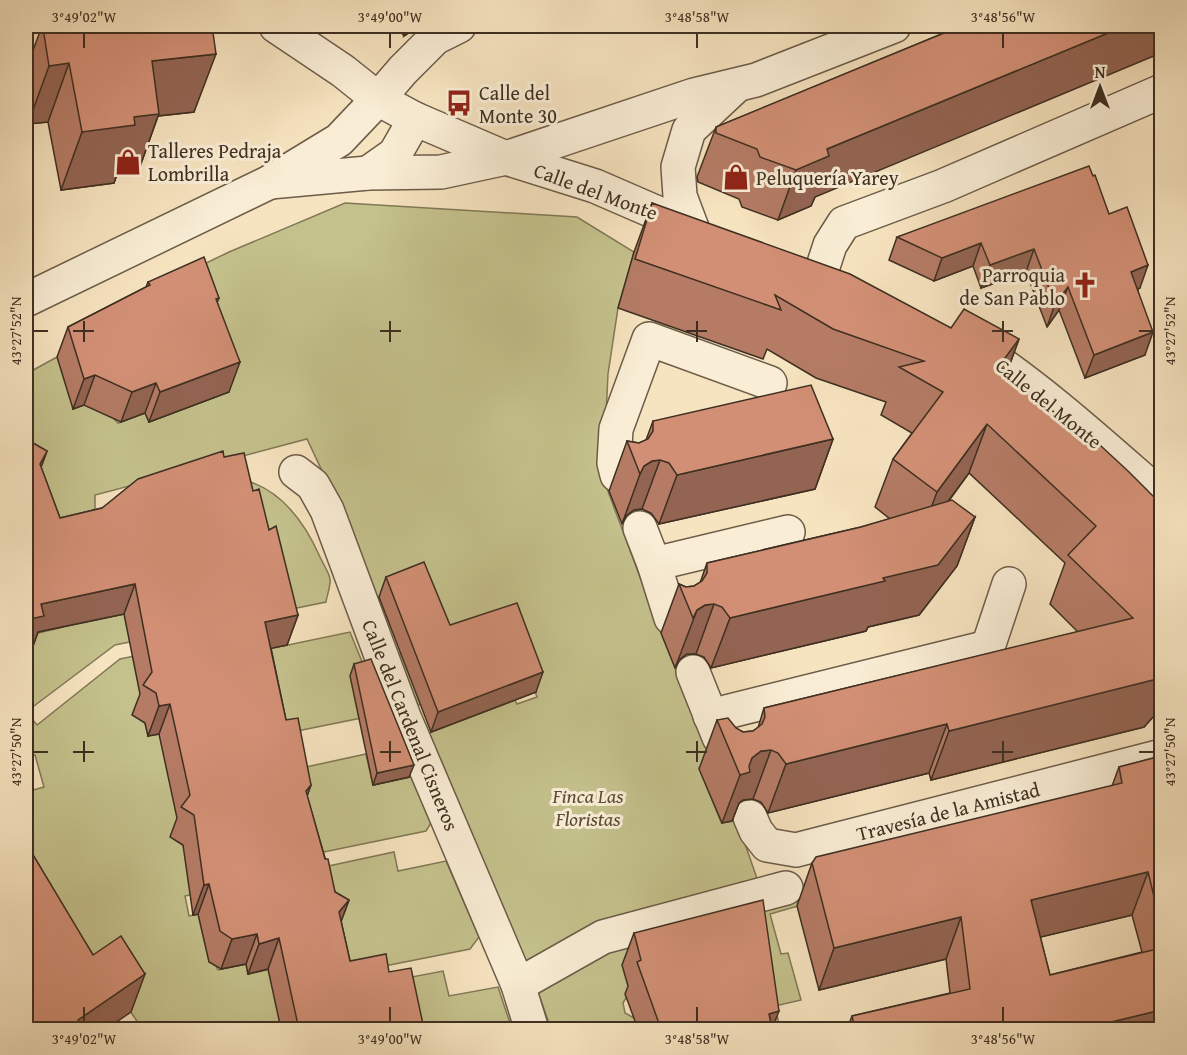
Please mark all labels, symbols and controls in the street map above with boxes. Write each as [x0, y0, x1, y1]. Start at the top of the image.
text: 3°49'02"W [52, 6, 117, 27]
text: 3°49'00"W [358, 6, 423, 27]
text: 3°48'58"W [665, 6, 730, 27]
text: 3°48'56"W [971, 6, 1036, 27]
north arrow [1070, 57, 1130, 117]
text: N [1095, 60, 1106, 84]
place label: Calle del Monte 30 [479, 78, 557, 130]
bus stop icon: Calle del Monte 30 [444, 88, 474, 118]
place label: Talleres Pedraja Lombrilla [148, 136, 282, 188]
shop icon: Talleres Pedraja Lombrilla [113, 147, 143, 177]
street label: Calle del Monte [530, 155, 662, 227]
shop icon: Peluquería Yarey [721, 162, 751, 192]
place label: Peluquería Yarey [756, 163, 899, 192]
place label: Parroquia de San Pablo [959, 260, 1066, 312]
church icon: Parroquia de San Pablo [1070, 270, 1100, 300]
text: 43°27'52"N [5, 296, 26, 365]
text: 43°27'52"N [1159, 296, 1180, 365]
street label: Calle del Monte [989, 351, 1109, 455]
street label: Calle del Cardenal Cisneros [355, 615, 467, 835]
text: 43°27'50"N [5, 717, 26, 786]
text: 43°27'50"N [1159, 717, 1180, 786]
street label: Travesía de la Amistad [853, 774, 1043, 848]
park label: Finca Las Floristas [552, 781, 624, 833]
text: 3°49'02"W [52, 1028, 117, 1049]
text: 3°49'00"W [358, 1028, 423, 1049]
text: 3°48'58"W [665, 1028, 730, 1049]
text: 3°48'56"W [971, 1028, 1036, 1049]

